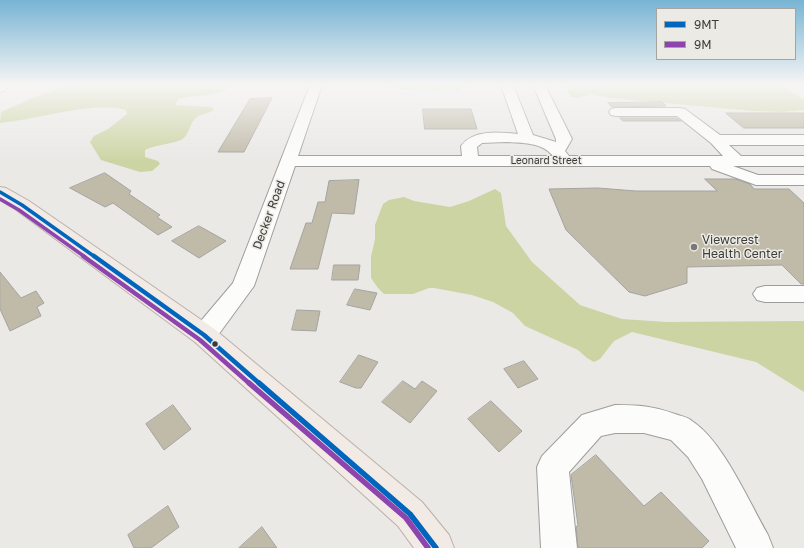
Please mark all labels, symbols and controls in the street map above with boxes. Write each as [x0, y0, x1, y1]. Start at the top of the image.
legend [656, 8, 796, 60]
text: 9MT [694, 17, 719, 32]
text: 9M [694, 37, 712, 52]
street label: Leonard Street [510, 155, 582, 167]
street label: Decker Road [250, 178, 288, 252]
place label: Viewcrest Health Center [702, 233, 782, 261]
marker: Viewcrest Health Center [689, 242, 699, 252]
unlabelled marker [210, 339, 220, 349]

